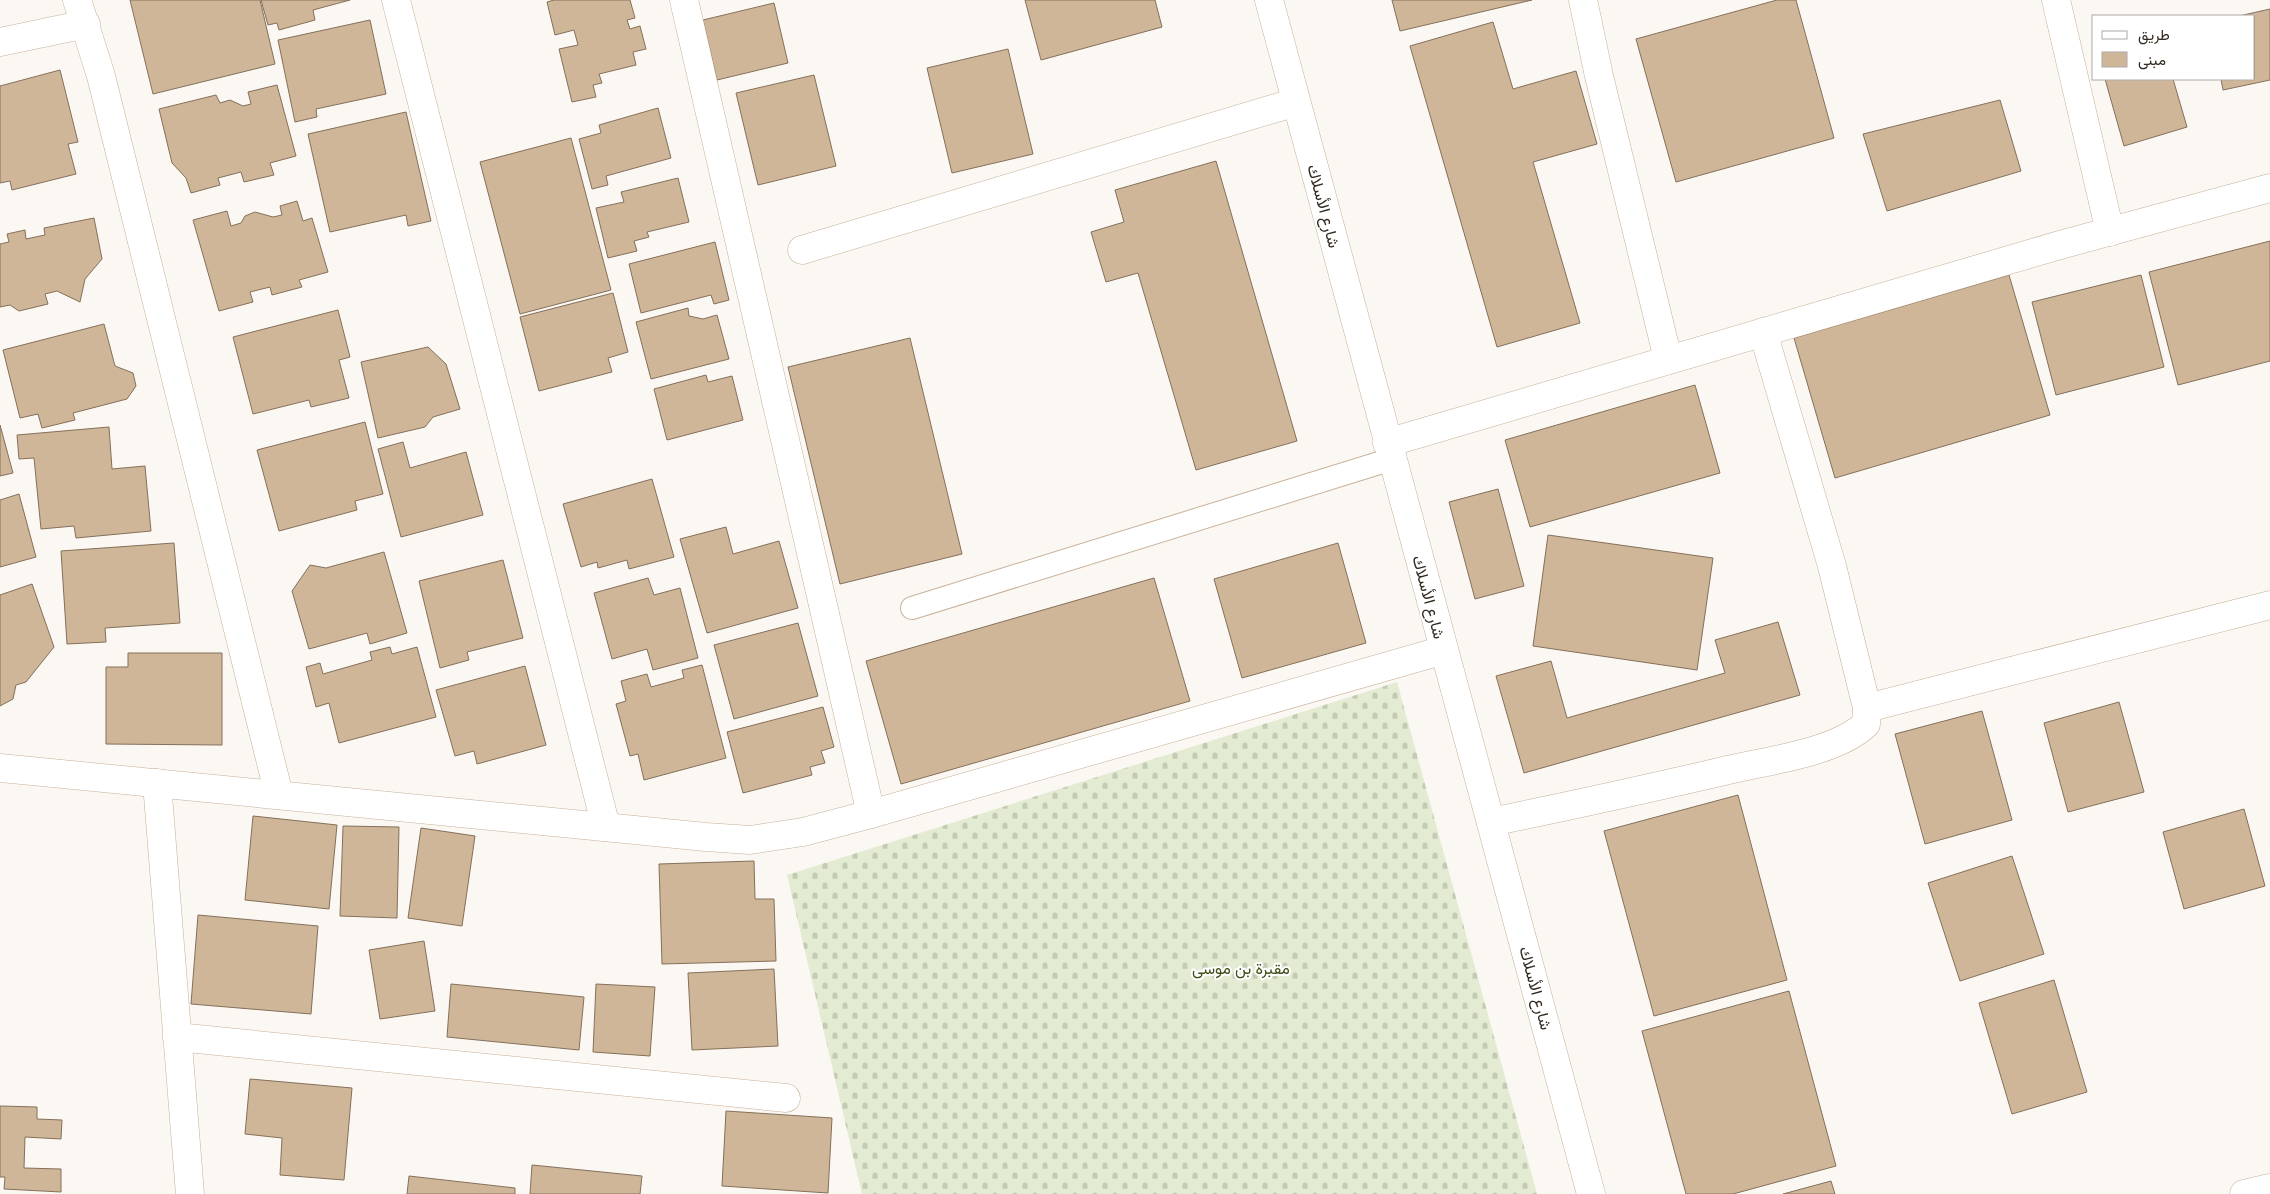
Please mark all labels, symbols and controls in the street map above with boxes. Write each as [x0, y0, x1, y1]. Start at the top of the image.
legend [2092, 15, 2255, 80]
text: طريق [2138, 26, 2170, 45]
text: مبنى [2138, 51, 2166, 70]
street label: شارع الأسلاك [1301, 162, 1344, 250]
street label: شارع الأسلاك [1406, 553, 1449, 641]
street label: شارع الأسلاك [1513, 944, 1556, 1032]
park label: مقبرة بن موسى [1192, 959, 1290, 979]

